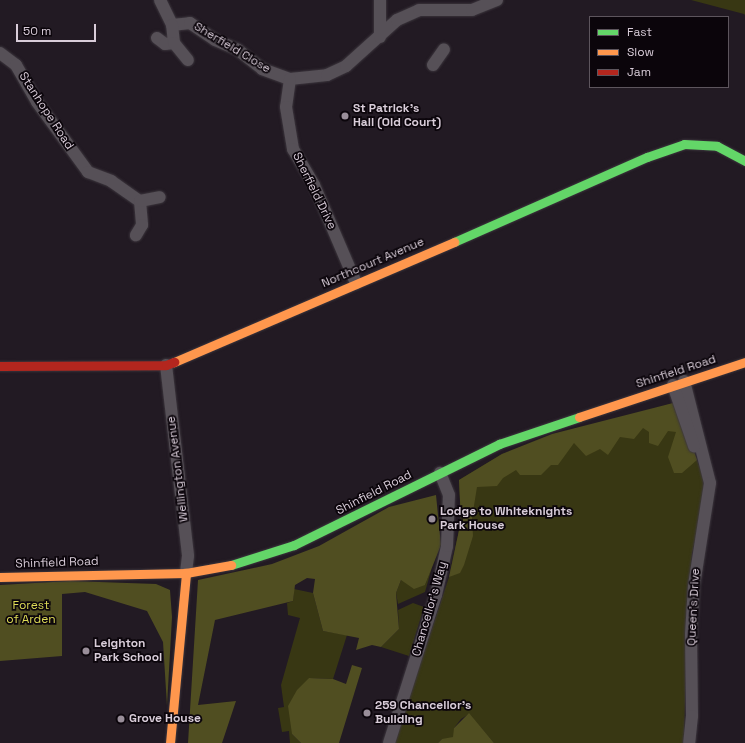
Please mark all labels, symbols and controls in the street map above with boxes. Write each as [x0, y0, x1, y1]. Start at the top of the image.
scale bar [18, 16, 98, 42]
legend [589, 16, 729, 88]
street label: Sherfield Close [191, 20, 273, 76]
text: 50 m [23, 23, 51, 39]
text: Fast [627, 24, 652, 40]
text: Slow [627, 44, 654, 60]
text: Jam [627, 64, 651, 80]
street label: Stanhope Road [16, 70, 76, 152]
place label: St Patrick's Hall (Old Court) [353, 102, 441, 130]
marker: St Patrick's Hall (Old Court) [340, 111, 350, 121]
street label: Sherfield Drive [289, 150, 339, 232]
street label: Northcourt Avenue [319, 235, 427, 291]
street label: Shinfield Road [634, 352, 718, 392]
street label: Wellington Avenue [164, 415, 192, 523]
street label: Shinfield Road [334, 468, 414, 518]
place label: Lodge to Whiteknights Park House [440, 505, 572, 533]
marker: Lodge to Whiteknights Park House [427, 514, 437, 524]
street label: Shinfield Road [15, 554, 99, 572]
street label: Chancellor's Way [410, 560, 450, 658]
street label: Queen's Drive [685, 568, 703, 646]
park label: Forest of Arden [6, 599, 56, 627]
place label: Leighton Park School [94, 637, 162, 665]
marker: Leighton Park School [81, 646, 91, 656]
place label: 259 Chancellor’s Building [375, 699, 471, 727]
marker: 259 Chancellor’s Building [362, 708, 372, 718]
place label: Grove House [129, 712, 201, 726]
marker: Grove House [116, 714, 126, 724]

